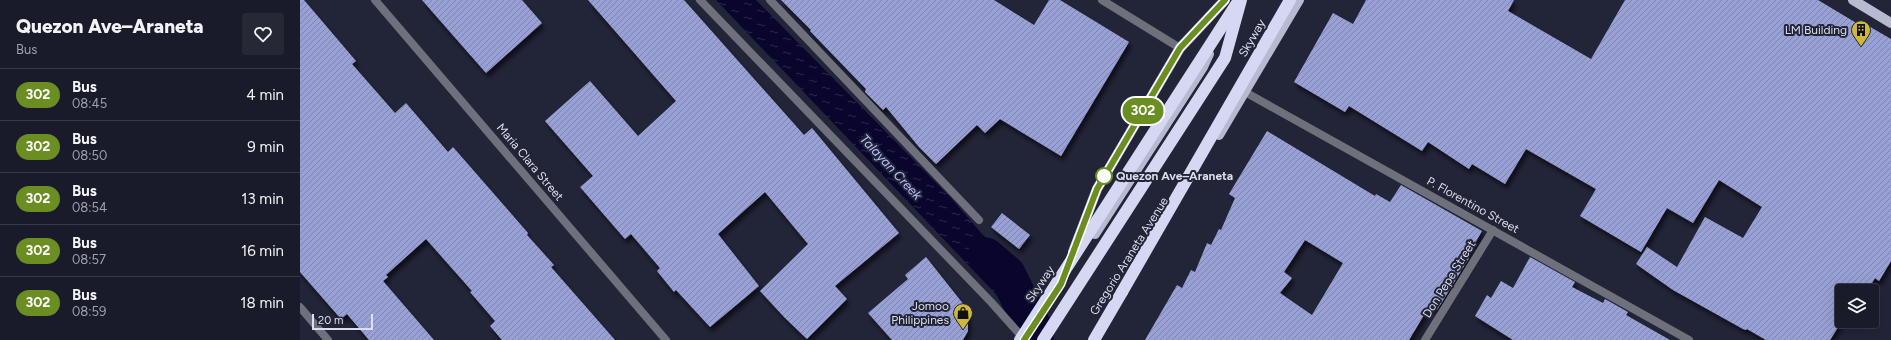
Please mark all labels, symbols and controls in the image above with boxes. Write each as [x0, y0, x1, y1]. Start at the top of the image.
button: heart [242, 13, 284, 55]
text: Quezon Ave–Araneta [16, 15, 204, 38]
street label: Skyway [1236, 16, 1269, 59]
building icon: LM Building [1850, 19, 1872, 47]
place label: LM Building [1785, 23, 1847, 37]
text: Bus [16, 42, 37, 57]
text: Bus [72, 78, 97, 96]
text: 302 [26, 86, 50, 103]
text: 4 min [246, 86, 284, 104]
text: 08:45 [72, 96, 107, 111]
line badge: 302 [1120, 98, 1166, 124]
text: 302 [1131, 102, 1155, 119]
street label: Maria Clara Street [494, 121, 567, 204]
text: Bus [72, 130, 97, 148]
water label: Talayan Creek [857, 131, 925, 203]
text: 302 [26, 138, 50, 155]
text: 9 min [247, 138, 284, 156]
text: 08:50 [72, 148, 107, 163]
marker: Quezon Ave–Araneta [1095, 167, 1113, 185]
place label: Quezon Ave–Araneta [1116, 169, 1233, 183]
street label: P. Florentino Street [1424, 174, 1522, 236]
text: Bus [72, 182, 97, 200]
text: 302 [26, 190, 50, 207]
text: 13 min [241, 190, 284, 208]
street label: Gregorio Araneta Avenue [1087, 194, 1171, 317]
text: 08:54 [72, 200, 107, 215]
text: Bus [72, 234, 97, 252]
street label: Don Pepe Street [1420, 237, 1479, 320]
text: 302 [26, 242, 50, 259]
text: 16 min [241, 242, 284, 260]
text: 08:57 [72, 252, 106, 267]
street label: Skyway [1023, 262, 1058, 305]
map controls [1835, 284, 1879, 328]
button: layers [1835, 284, 1879, 328]
text: Bus [72, 286, 97, 304]
text: 302 [26, 294, 50, 311]
text: 18 min [240, 294, 284, 312]
place label: Jomoo Philippines [891, 299, 949, 327]
shop icon: Jomoo Philippines [952, 302, 974, 330]
text: 08:59 [72, 304, 106, 319]
scale bar [312, 312, 373, 331]
text: 20 m [318, 314, 343, 327]

